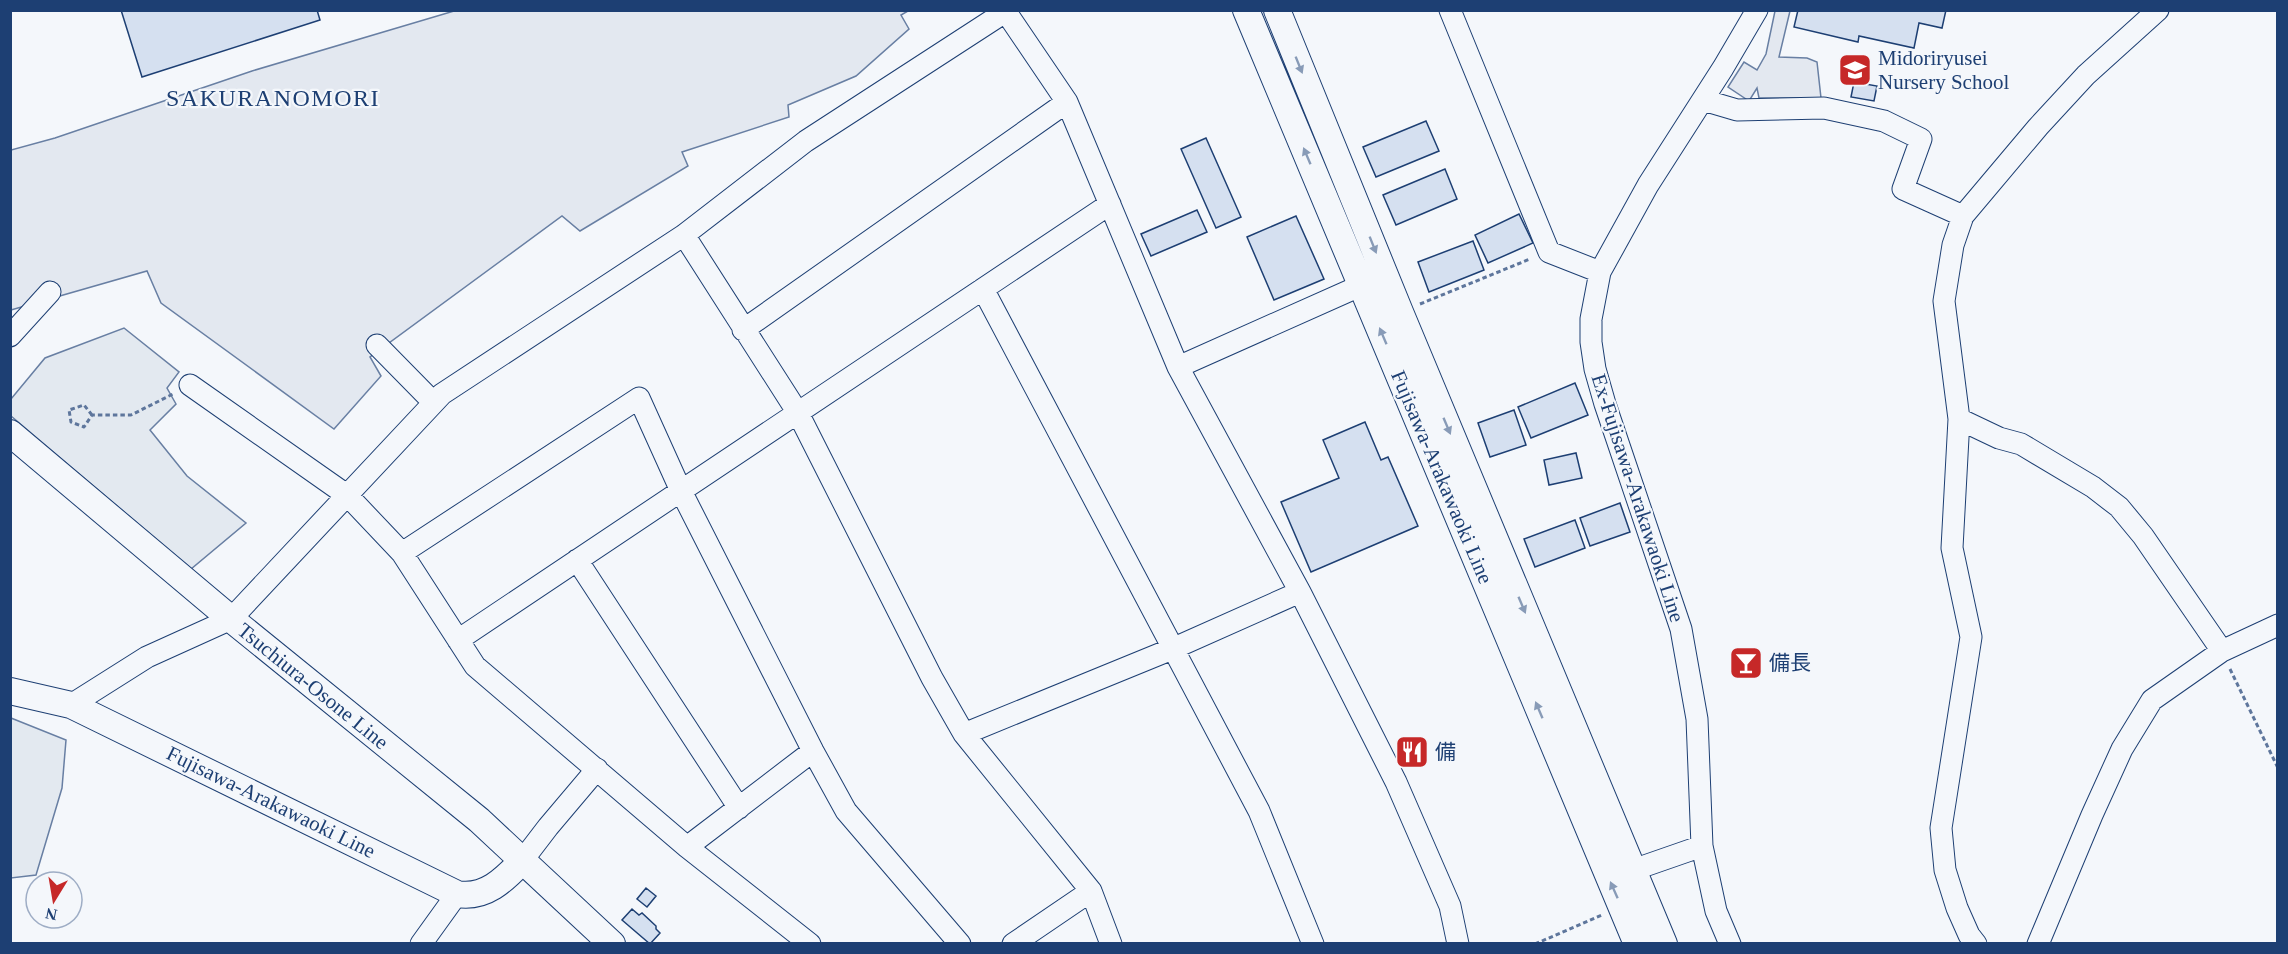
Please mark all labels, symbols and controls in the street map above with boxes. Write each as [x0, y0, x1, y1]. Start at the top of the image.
place label: Midoriryusei Nursery School [1878, 46, 2009, 94]
school or university icon: Midoriryusei Nursery School [1837, 52, 1873, 88]
one-way arrow [1294, 56, 1304, 74]
district label: SAKURANOMORI [166, 85, 380, 111]
one-way arrow [1302, 147, 1312, 165]
one-way arrow [1368, 237, 1378, 255]
one-way arrow [1378, 327, 1387, 345]
street label: Fujisawa-Arakawaoki Line [1386, 367, 1498, 587]
street label: Ex-Fujisawa-Arakawaoki Line [1586, 371, 1690, 625]
one-way arrow [1442, 417, 1452, 435]
one-way arrow [1518, 597, 1527, 614]
street label: Tsuchiura-Osone Line [233, 618, 393, 754]
bar icon: 備長 [1728, 645, 1764, 681]
place label: 備長 [1769, 651, 1811, 675]
one-way arrow [1534, 701, 1543, 719]
restaurant icon: 備 [1394, 734, 1430, 770]
place label: 備 [1435, 740, 1456, 764]
street label: Fujisawa-Arakawaoki Line [163, 741, 379, 863]
north arrow [24, 870, 84, 930]
one-way arrow [1609, 880, 1619, 898]
text: N [44, 905, 59, 924]

